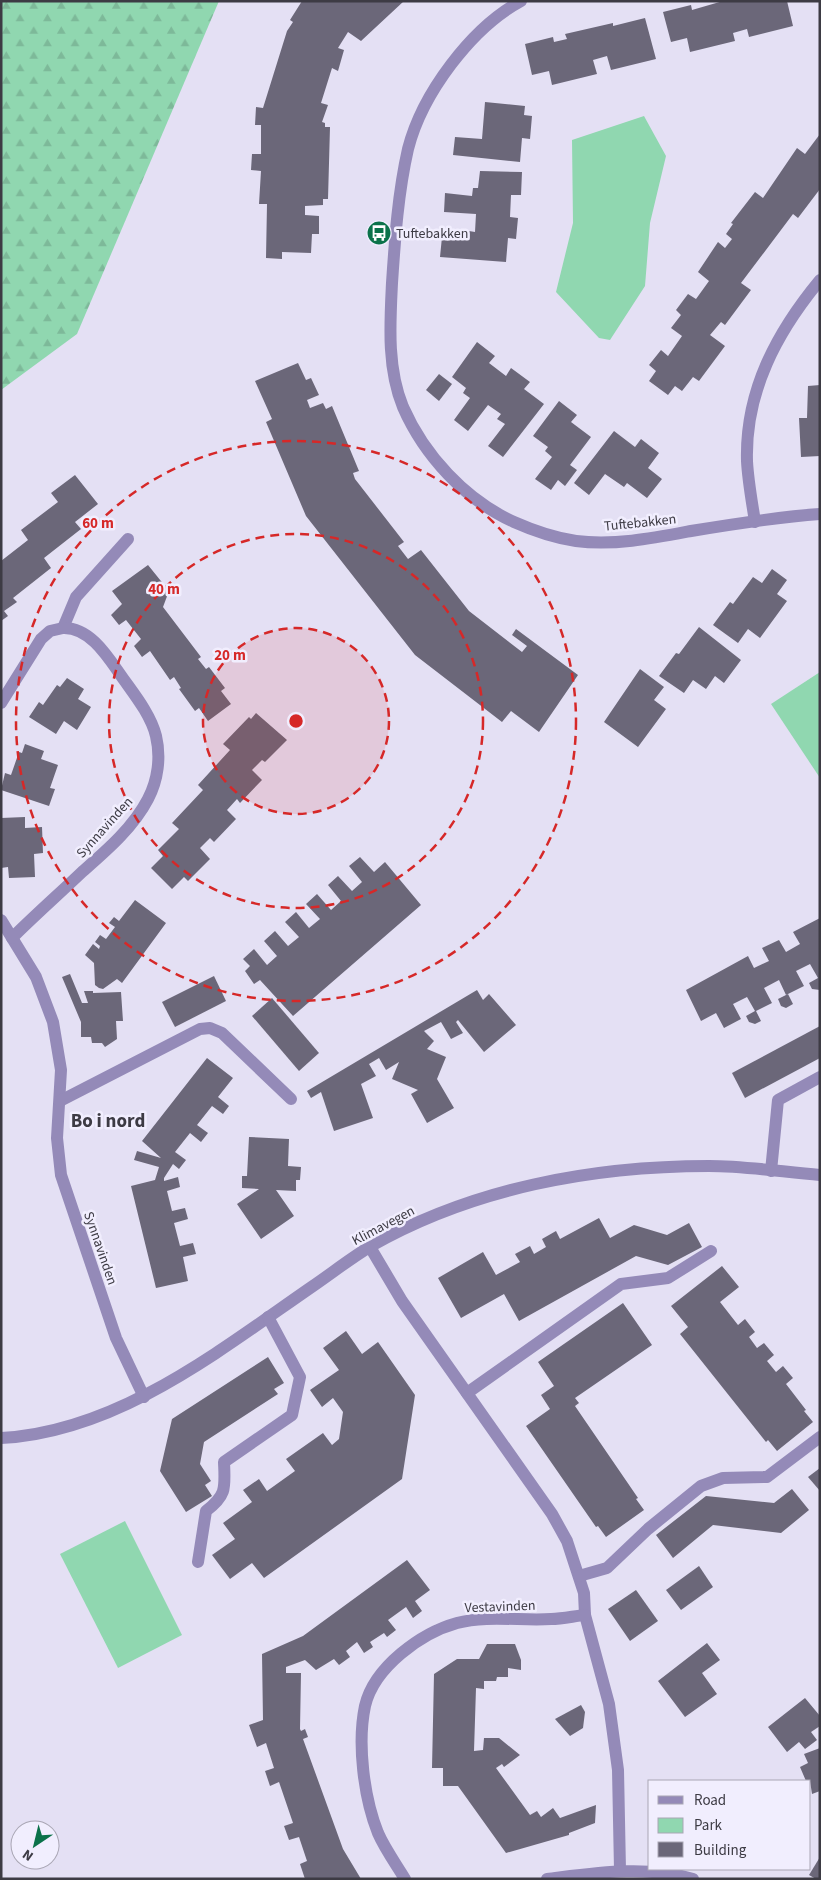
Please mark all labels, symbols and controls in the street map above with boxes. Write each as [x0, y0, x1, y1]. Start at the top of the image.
bus stop icon: Tuftebakken [366, 220, 392, 246]
place label: Tuftebakken [396, 224, 468, 244]
street label: Tuftebakken [603, 509, 677, 537]
text: 60 m [82, 513, 114, 534]
text: 40 m [148, 579, 180, 600]
text: 20 m [214, 645, 246, 666]
centre of rings [287, 712, 305, 730]
street label: Synnavinden [72, 793, 138, 863]
district label: Bo i nord [71, 1108, 145, 1135]
street label: Klimavegen [349, 1201, 418, 1251]
street label: Synnavinden [78, 1209, 122, 1288]
street label: Vestavinden [464, 1596, 536, 1618]
legend [648, 1780, 811, 1870]
text: Road [694, 1790, 726, 1811]
text: Park [694, 1815, 723, 1836]
north arrow [10, 1820, 60, 1870]
text: Building [694, 1840, 747, 1861]
text: N [19, 1844, 38, 1866]

